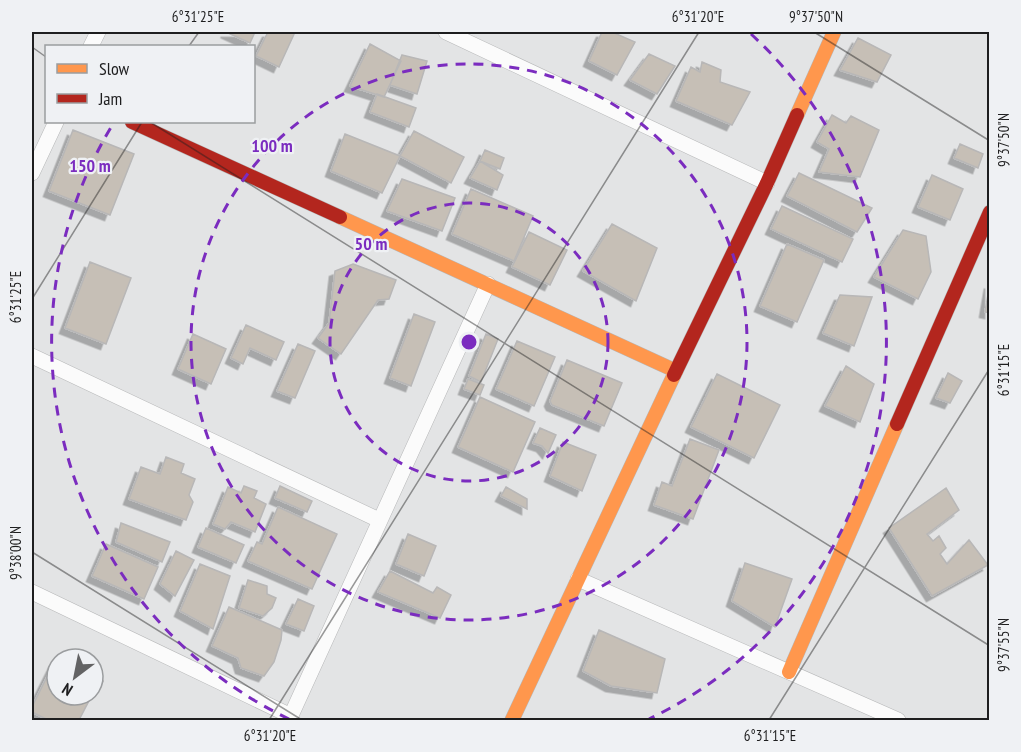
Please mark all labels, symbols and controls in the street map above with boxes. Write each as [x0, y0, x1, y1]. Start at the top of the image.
text: 6°31'25"E [172, 7, 224, 26]
text: 6°31'20"E [672, 7, 724, 26]
text: 9°37'50"N [789, 7, 843, 26]
legend [45, 45, 255, 123]
text: Slow [99, 57, 130, 80]
text: Jam [98, 87, 122, 110]
text: 9°37'50"N [994, 113, 1013, 167]
text: 100 m [251, 134, 293, 157]
text: 150 m [69, 154, 111, 177]
text: 50 m [355, 232, 387, 255]
text: 6°31'25"E [6, 271, 25, 323]
centre of rings [459, 332, 479, 352]
text: 6°31'15"E [994, 344, 1013, 396]
text: 9°38'00"N [6, 526, 25, 580]
text: 9°37'55"N [994, 618, 1013, 672]
north arrow [45, 647, 105, 707]
text: N [58, 679, 76, 700]
text: 6°31'20"E [244, 726, 296, 745]
text: 6°31'15"E [744, 726, 796, 745]

